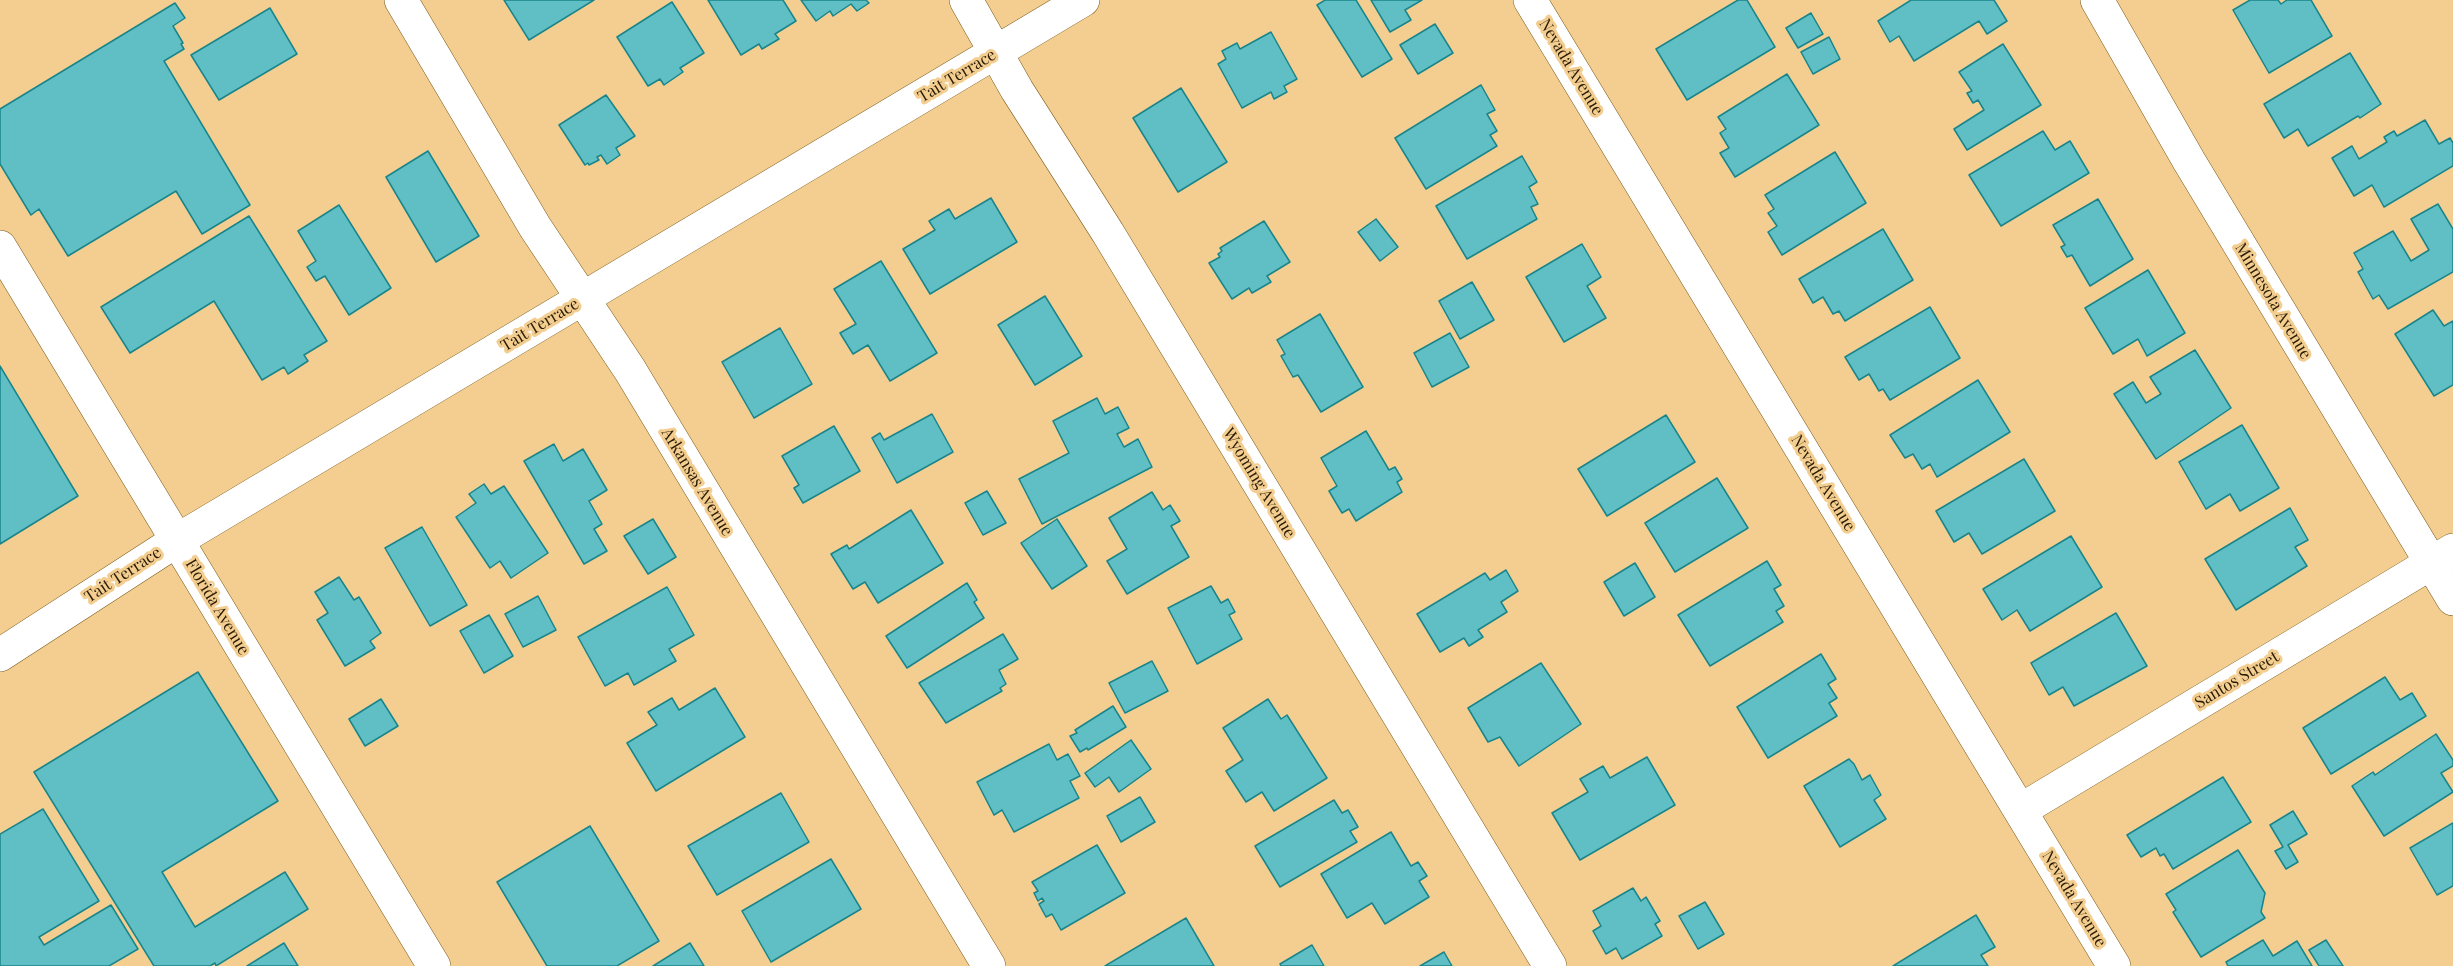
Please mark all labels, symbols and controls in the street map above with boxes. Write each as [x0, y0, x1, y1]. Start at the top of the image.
street label: Nevada Avenue [1535, 15, 1607, 119]
street label: Tait Terrace [915, 45, 999, 107]
street label: Minnesota Avenue [2231, 239, 2315, 363]
street label: Tait Terrace [498, 294, 582, 356]
street label: Arkansas Avenue [657, 425, 737, 539]
street label: Wyoming Avenue [1219, 425, 1299, 541]
street label: Nevada Avenue [1787, 431, 1859, 535]
street label: Tait Terrace [81, 543, 165, 607]
street label: Florida Avenue [181, 556, 253, 658]
street label: Santos Street [2191, 647, 2283, 713]
street label: Nevada Avenue [2038, 847, 2110, 951]

